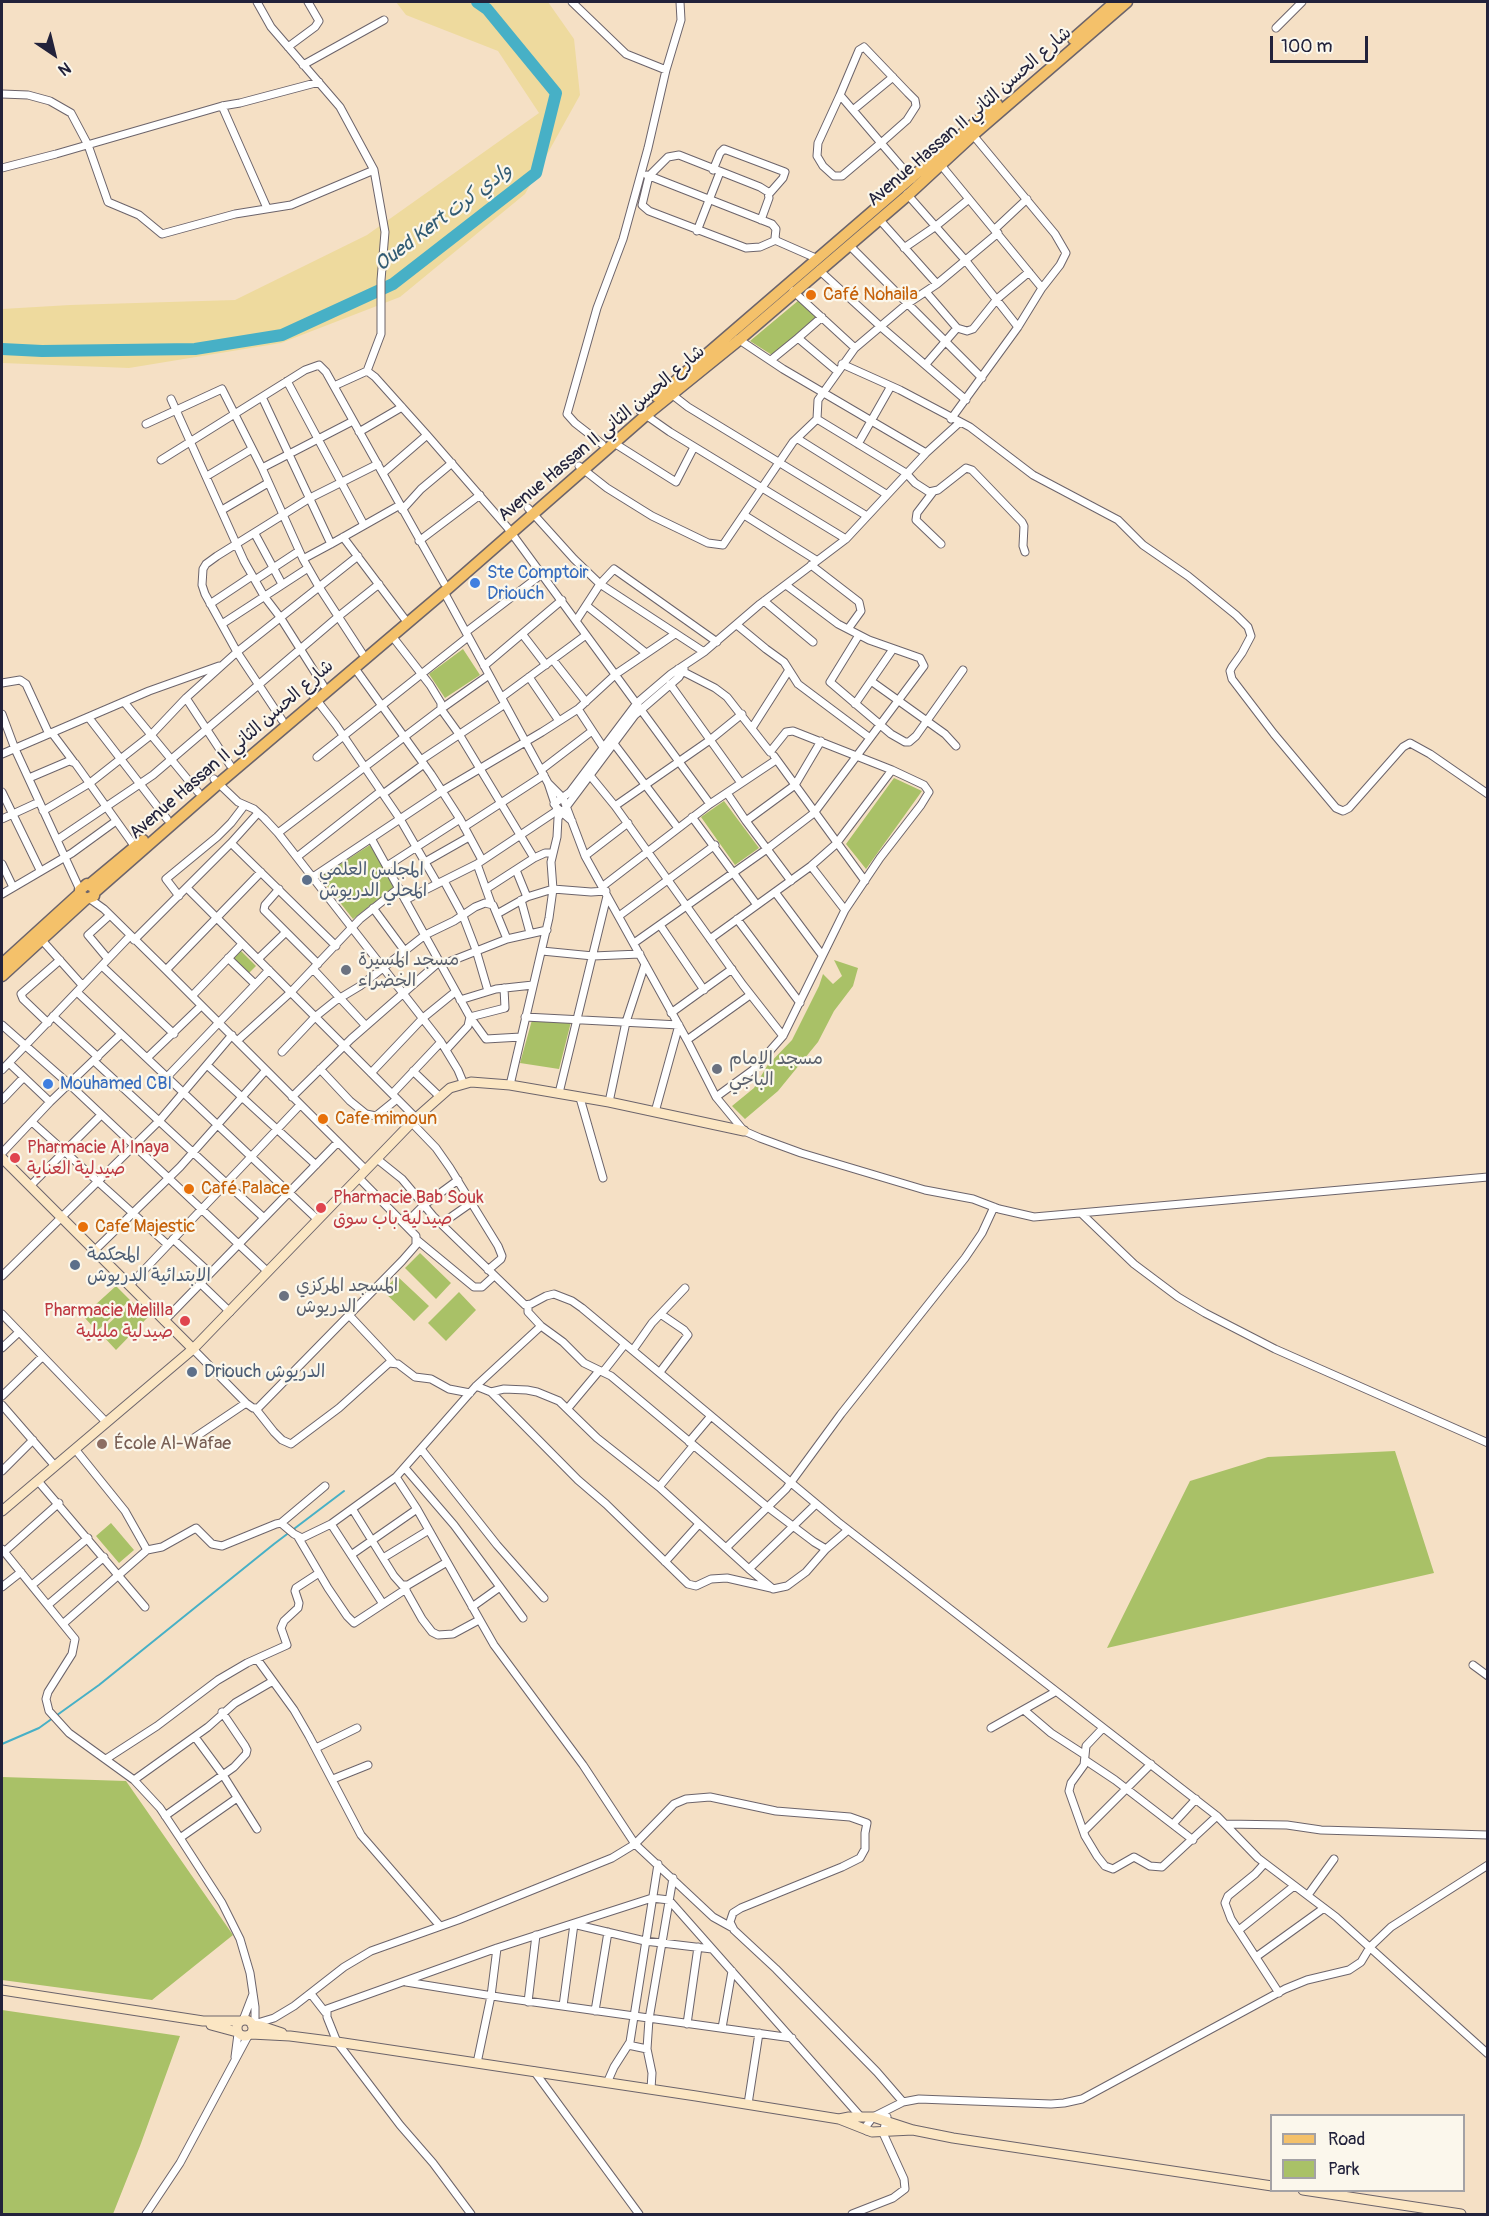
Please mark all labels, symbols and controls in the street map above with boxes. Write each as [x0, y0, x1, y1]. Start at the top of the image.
street label: Avenue Hassan II شارع الحسن الثاني [864, 22, 1076, 212]
north arrow [24, 24, 84, 84]
scale bar [1273, 24, 1370, 62]
text: 100 m [1281, 35, 1333, 58]
text: N [54, 57, 75, 80]
water label: Oued Kert وادي كرت [371, 159, 517, 277]
place label: Café Nohaila [823, 284, 918, 306]
marker: Café Nohaila [804, 288, 818, 302]
street label: Avenue Hassan II شارع الحسن الثاني [494, 341, 710, 527]
place label: Ste Comptoir Driouch [487, 562, 589, 604]
marker: Ste Comptoir Driouch [468, 576, 482, 590]
street label: Avenue Hassan II شارع الحسن الثاني [126, 655, 338, 845]
place label: المجلس العلمي المحلي الدريوش [319, 859, 427, 902]
marker: المجلس العلمي المحلي الدريوش [300, 873, 314, 887]
place label: مسجد المسيرة الخضراء [358, 949, 459, 992]
marker: مسجد المسيرة الخضراء [339, 963, 353, 977]
place label: مسجد الإمام الباجي [729, 1048, 823, 1090]
marker: مسجد الإمام الباجي [710, 1062, 724, 1076]
place label: Mouhamed CBI [60, 1073, 172, 1095]
marker: Mouhamed CBI [41, 1077, 55, 1091]
place label: Cafe mimoun [335, 1108, 437, 1130]
marker: Cafe mimoun [316, 1112, 330, 1126]
place label: Pharmacie Al Inaya صيدلية العناية [27, 1137, 169, 1180]
marker: Pharmacie Al Inaya صيدلية العناية [8, 1151, 22, 1165]
place label: Café Palace [201, 1178, 290, 1200]
marker: Café Palace [182, 1182, 196, 1196]
place label: Pharmacie Bab Souk صيدلية باب سوق [333, 1187, 484, 1230]
marker: Pharmacie Bab Souk صيدلية باب سوق [314, 1201, 328, 1215]
place label: Cafe Majestic [95, 1216, 195, 1238]
marker: Cafe Majestic [76, 1220, 90, 1234]
place label: المحكمة الابتدائية الدريوش [87, 1244, 211, 1286]
marker: المحكمة الابتدائية الدريوش [68, 1258, 82, 1272]
place label: المسجد المركزي الدريوش [296, 1275, 398, 1318]
marker: المسجد المركزي الدريوش [277, 1289, 291, 1303]
place label: Pharmacie Melilla صيدلية مليلية [44, 1300, 173, 1342]
marker: Pharmacie Melilla صيدلية مليلية [178, 1314, 192, 1328]
place label: Driouch الدريوش [204, 1361, 325, 1383]
marker: Driouch الدريوش [185, 1365, 199, 1379]
place label: École Al-Wafae [114, 1433, 231, 1455]
marker: École Al-Wafae [95, 1437, 109, 1451]
legend [1270, 2114, 1465, 2192]
text: Road [1328, 2128, 1365, 2151]
text: Park [1328, 2158, 1360, 2181]

